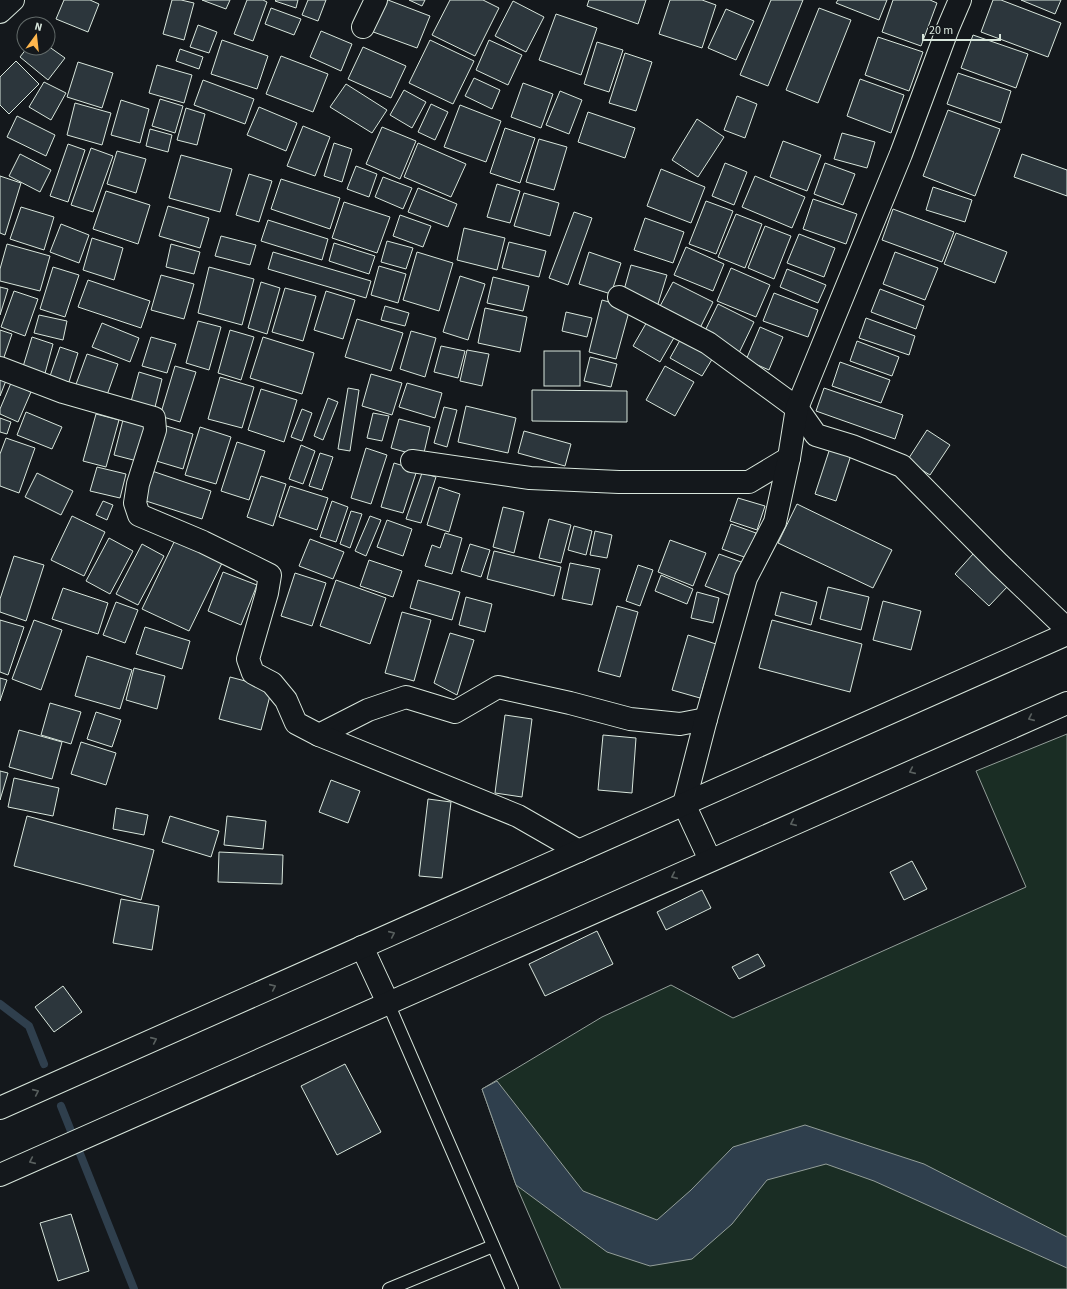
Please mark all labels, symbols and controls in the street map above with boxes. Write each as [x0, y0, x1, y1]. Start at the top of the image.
north arrow [16, 16, 56, 56]
scale bar [923, 16, 1000, 42]
text: N [33, 19, 44, 35]
text: 20 m [929, 22, 953, 39]
one-way arrow [1028, 713, 1036, 721]
one-way arrow [909, 766, 917, 774]
one-way arrow [790, 818, 798, 826]
one-way arrow [671, 871, 678, 879]
one-way arrow [388, 931, 395, 939]
one-way arrow [269, 984, 277, 992]
one-way arrow [151, 1036, 158, 1044]
one-way arrow [32, 1089, 39, 1097]
one-way arrow [29, 1156, 36, 1164]

